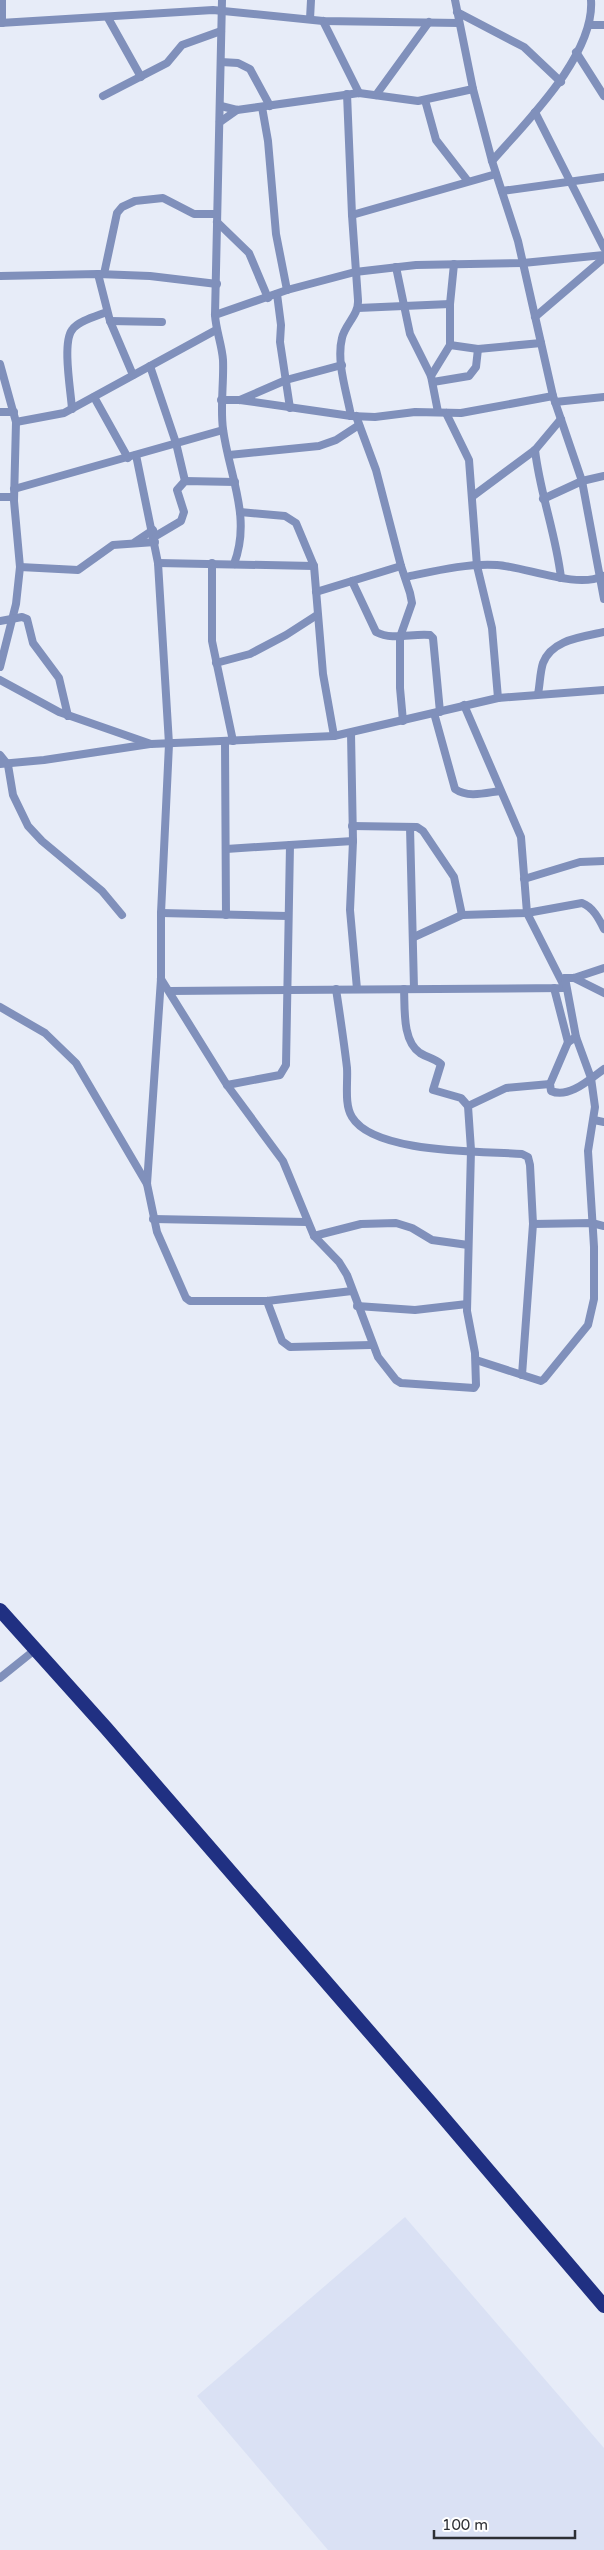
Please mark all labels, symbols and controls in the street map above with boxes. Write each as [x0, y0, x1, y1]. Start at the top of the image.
scale bar [434, 2508, 575, 2540]
text: 100 m [442, 2516, 488, 2534]

